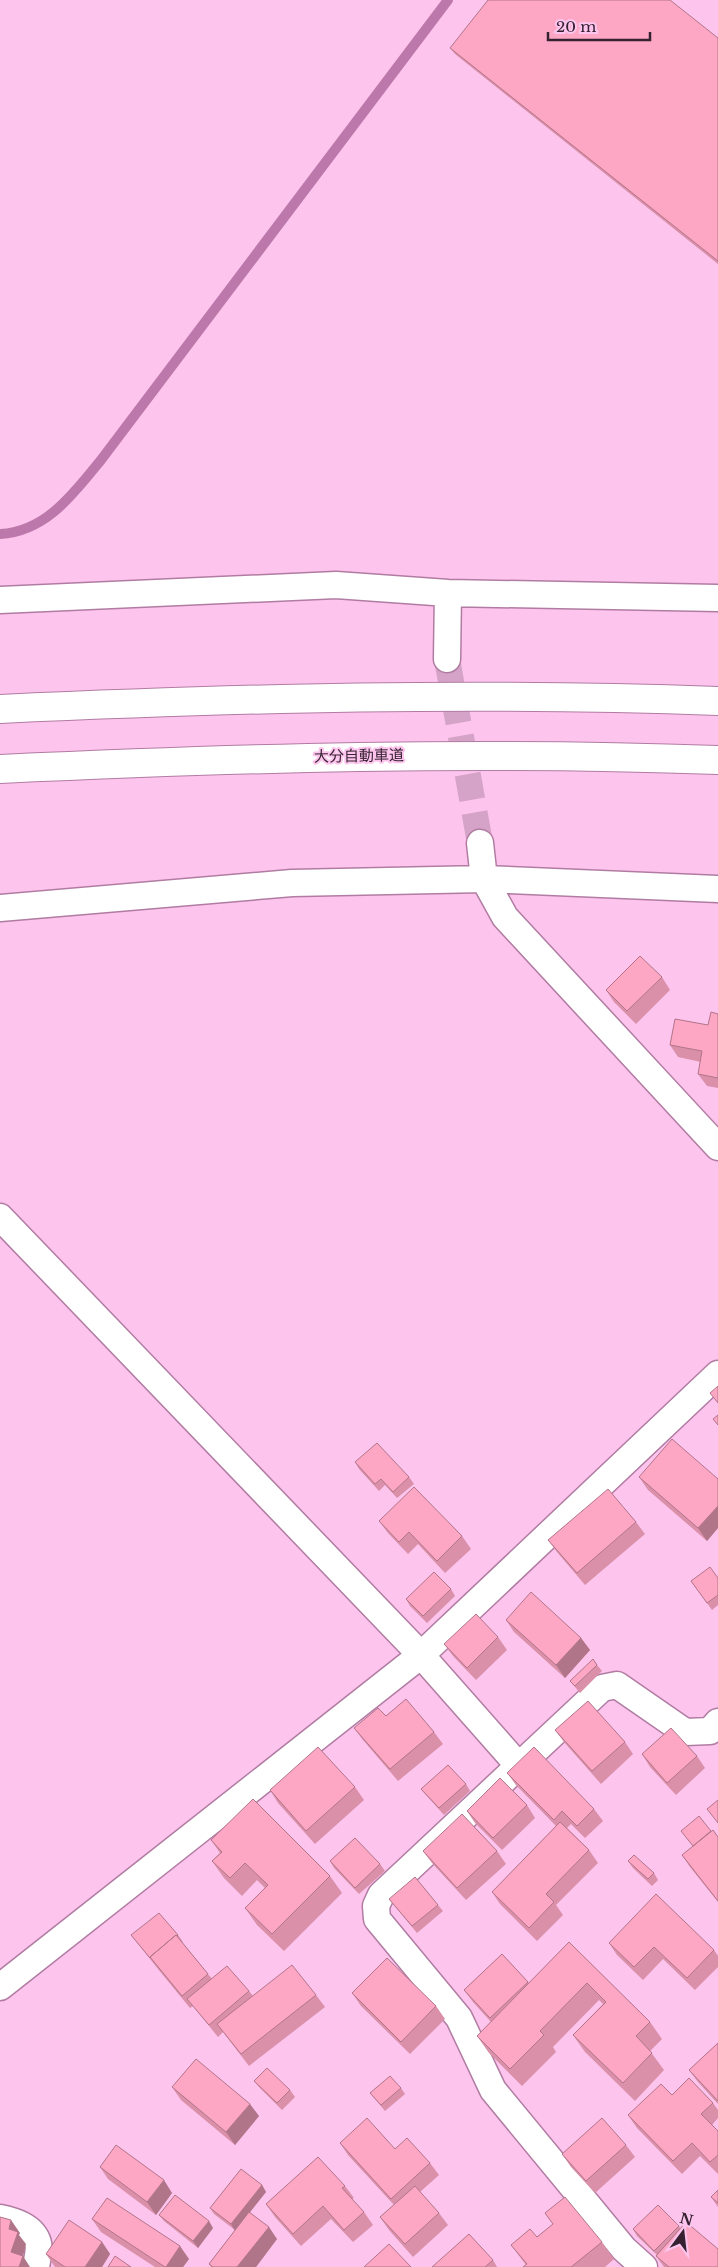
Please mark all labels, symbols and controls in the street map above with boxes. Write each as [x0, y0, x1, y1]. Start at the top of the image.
scale bar [548, 10, 650, 42]
text: 20 m [556, 17, 596, 36]
street label: 大分自動車道 [314, 745, 404, 766]
north arrow [658, 2207, 708, 2257]
text: N [678, 2209, 695, 2230]

